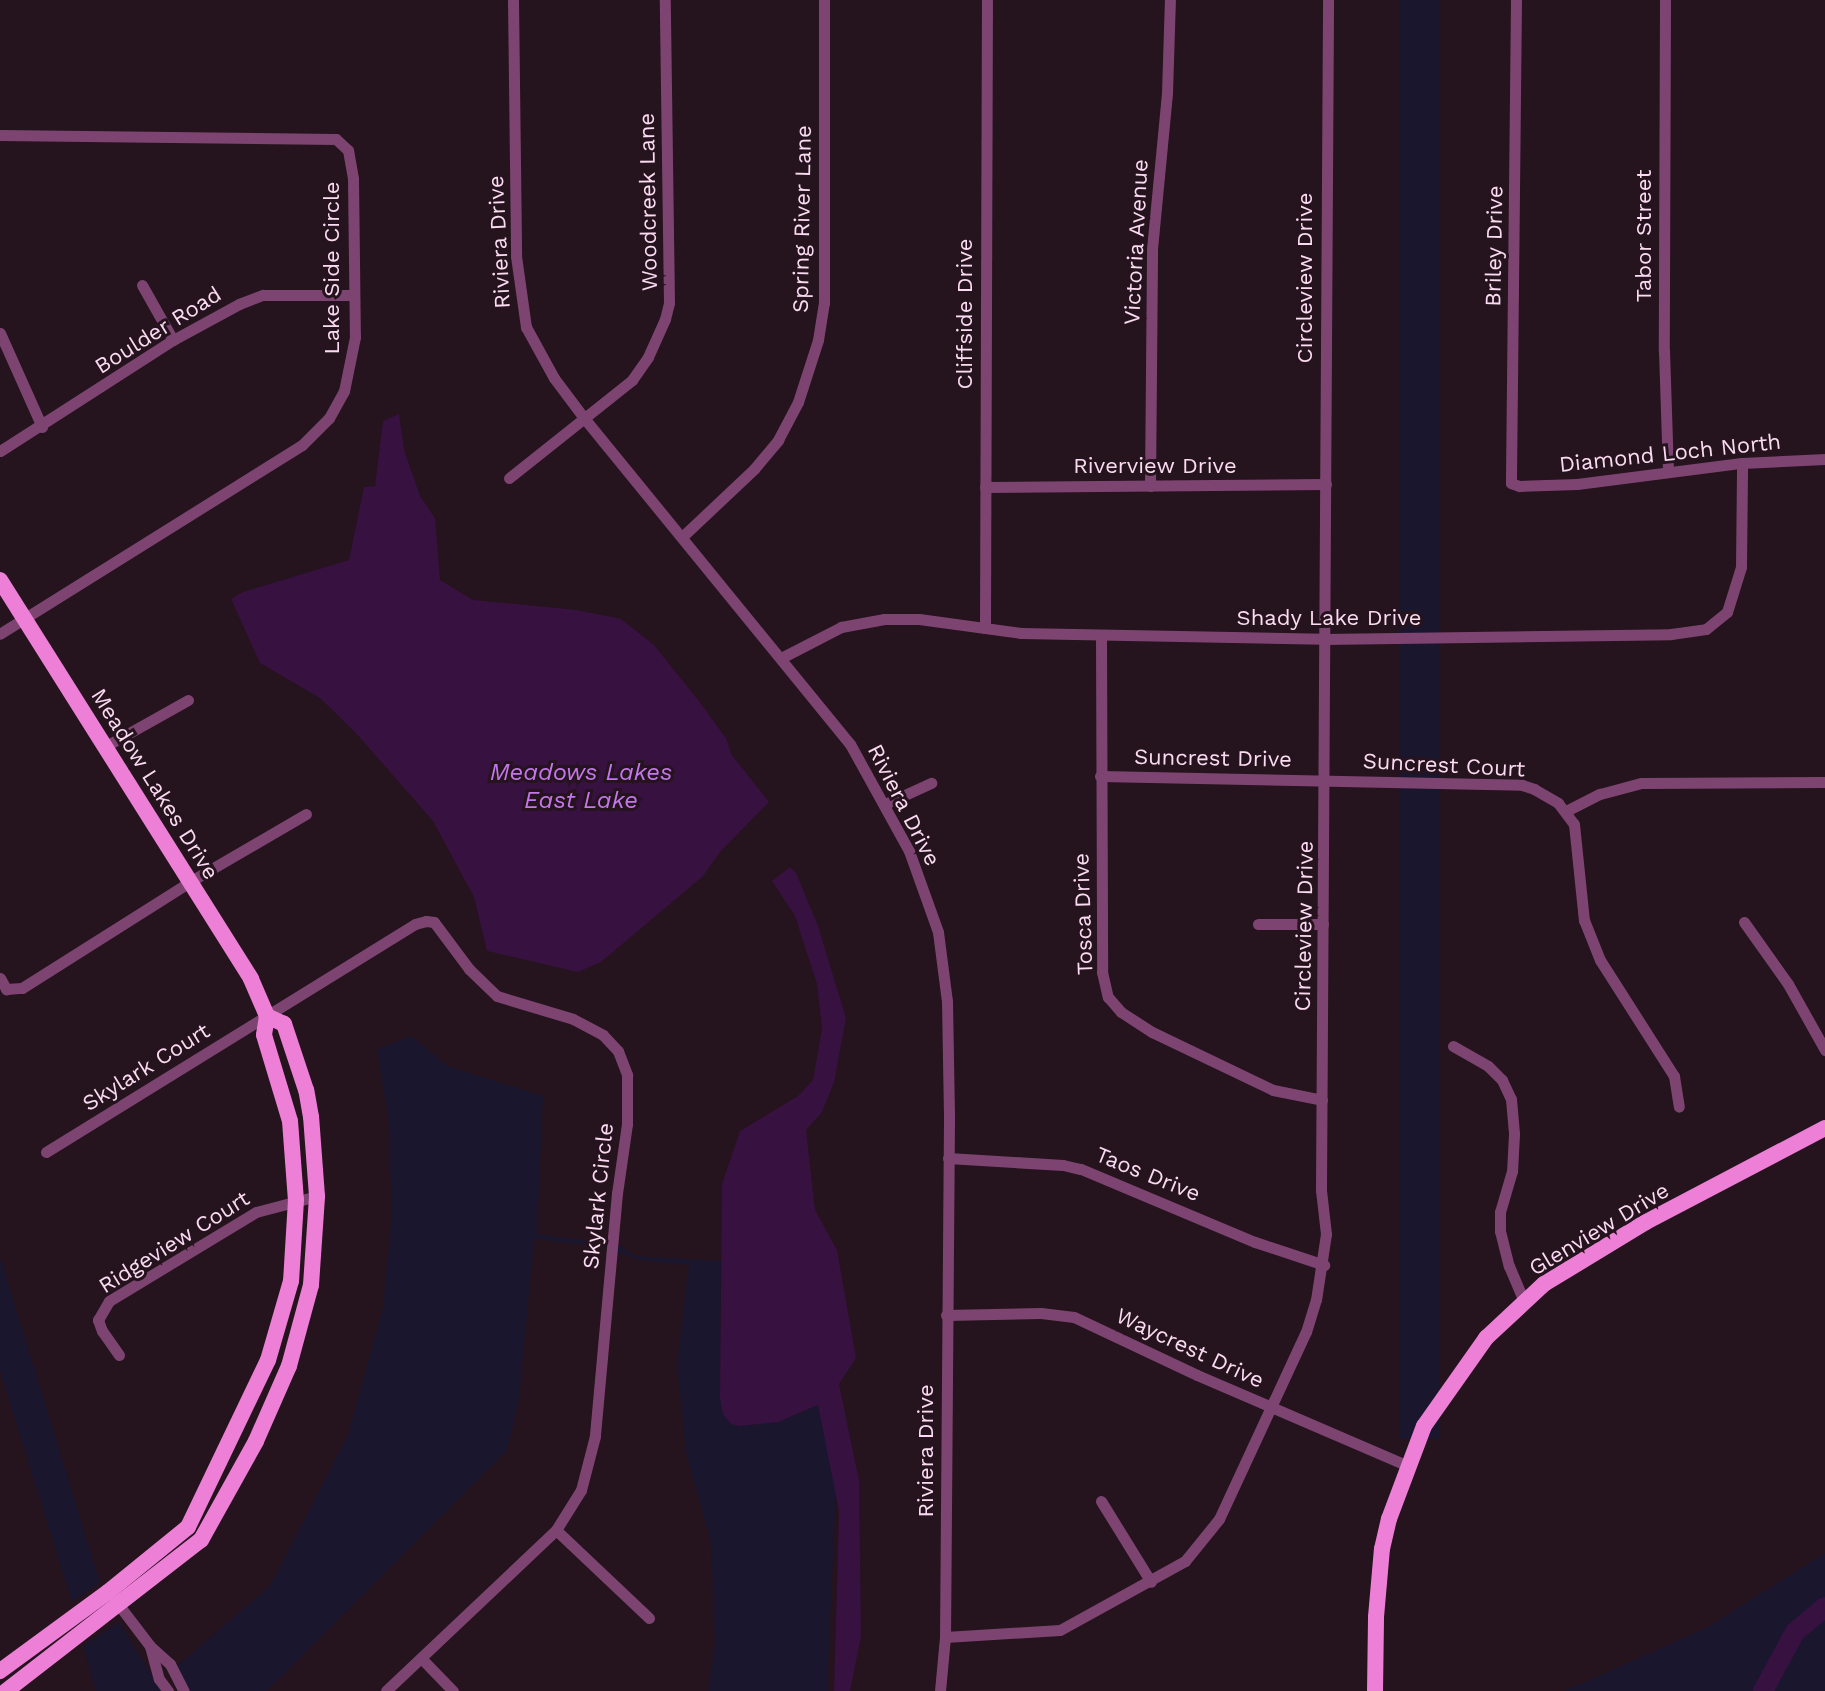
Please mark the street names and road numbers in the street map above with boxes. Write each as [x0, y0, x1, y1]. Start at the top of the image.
street label: Woodcreek Lane [633, 112, 663, 292]
street label: Spring River Lane [787, 125, 817, 313]
street label: Victoria Avenue [1118, 158, 1154, 326]
street label: Tabor Street [1631, 169, 1657, 303]
street label: Riviera Drive [482, 175, 516, 309]
street label: Lake Side Circle [319, 181, 345, 355]
street label: Briley Drive [1480, 185, 1508, 307]
street label: Circleview Drive [1292, 192, 1318, 364]
street label: Cliffside Drive [952, 238, 978, 390]
street label: Boulder Road [90, 281, 226, 379]
street label: Diamond Loch North [1558, 428, 1782, 478]
street label: Riverview Drive [1073, 453, 1237, 479]
street label: Shady Lake Drive [1236, 605, 1422, 631]
street label: Meadow Lakes Drive [85, 684, 225, 884]
street label: Riviera Drive [862, 739, 946, 871]
street label: Suncrest Drive [1134, 743, 1292, 773]
street label: Suncrest Court [1362, 748, 1526, 782]
street label: Circleview Drive [1289, 840, 1319, 1012]
street label: Tosca Drive [1068, 852, 1098, 976]
street label: Skylark Court [77, 1017, 215, 1117]
street label: Skylark Circle [577, 1121, 619, 1271]
street label: Taos Drive [1092, 1141, 1204, 1207]
street label: Glenview Drive [1524, 1177, 1674, 1281]
street label: Ridgeview Court [94, 1185, 254, 1299]
street label: Waycrest Drive [1112, 1302, 1268, 1394]
street label: Riviera Drive [913, 1384, 939, 1518]

